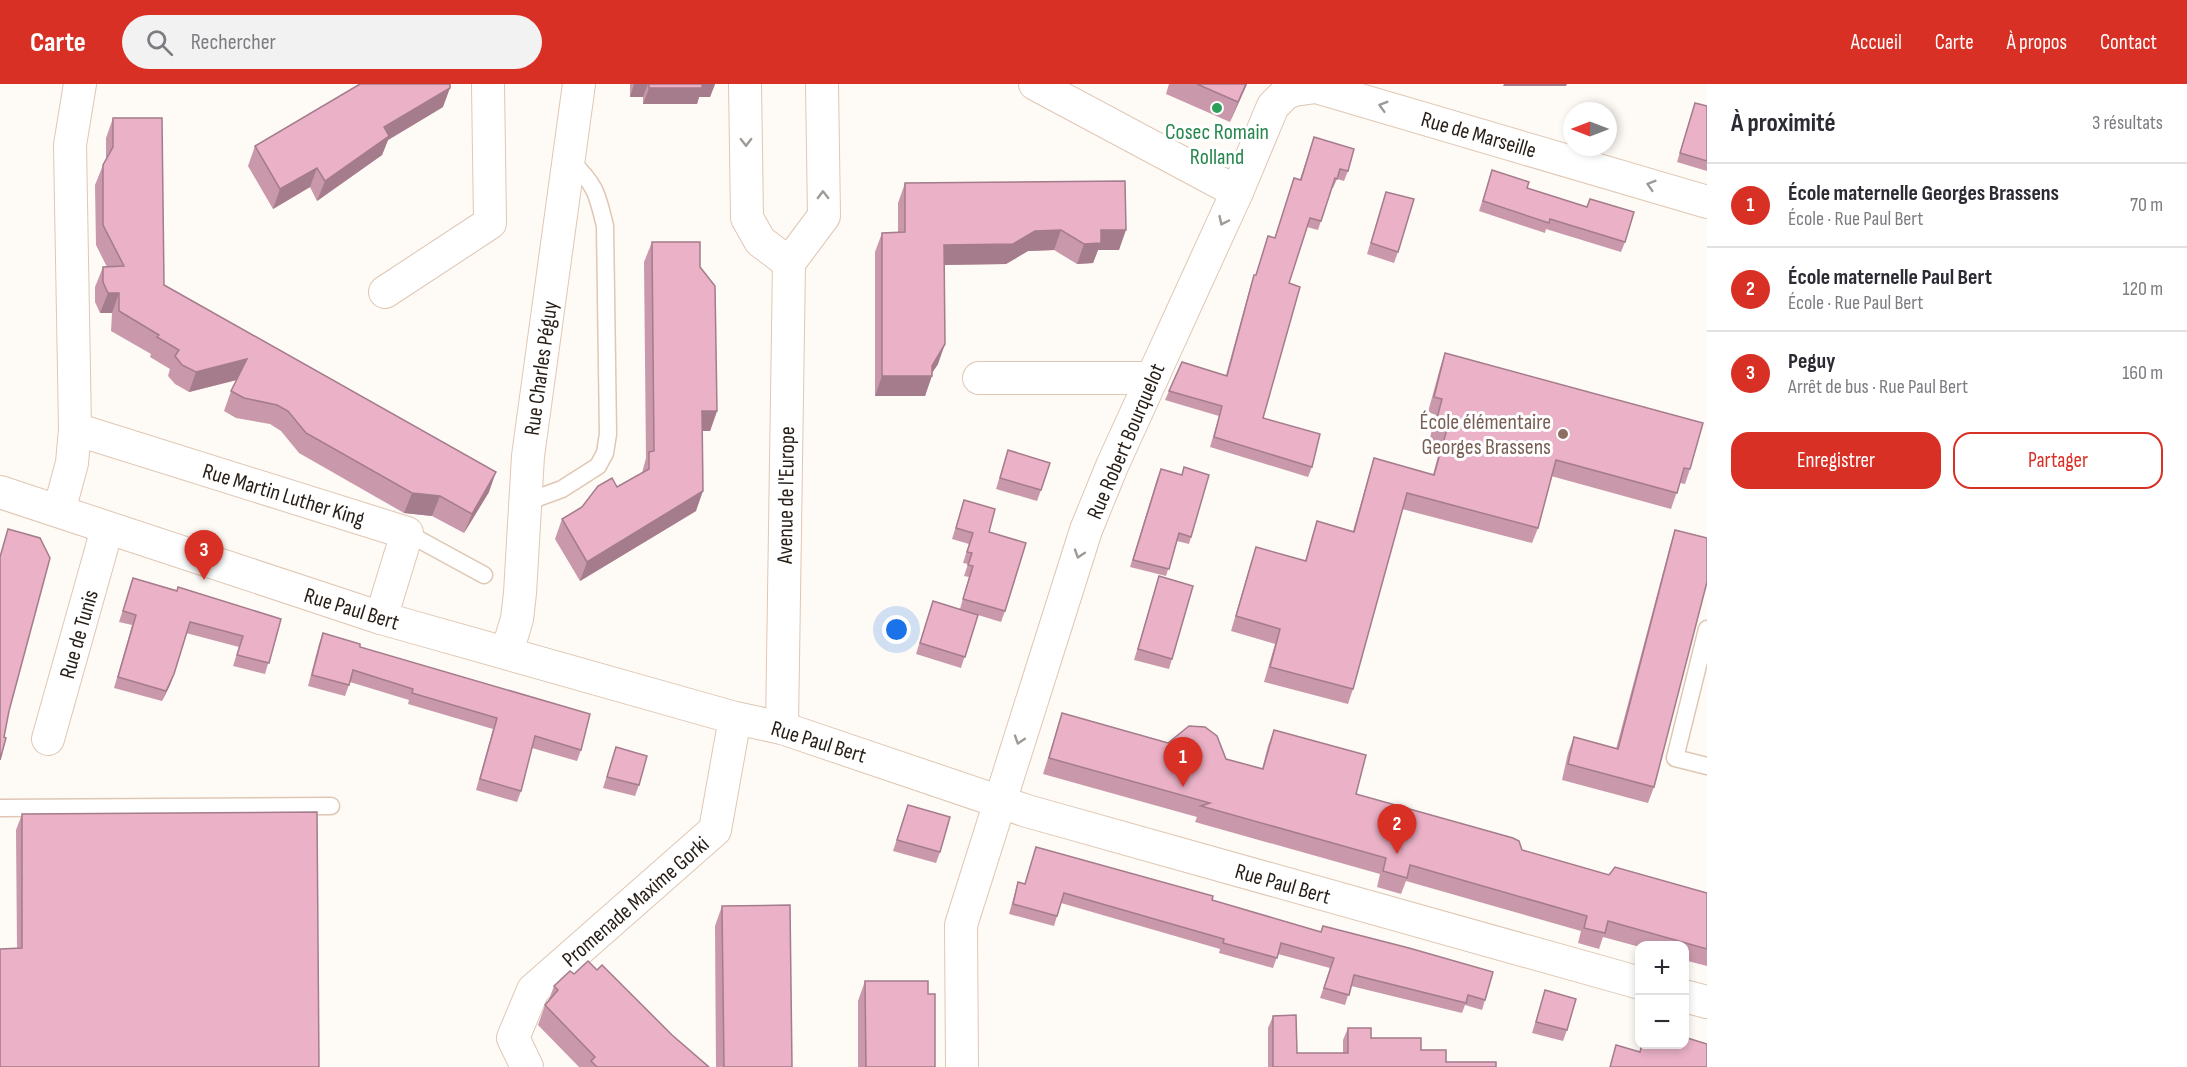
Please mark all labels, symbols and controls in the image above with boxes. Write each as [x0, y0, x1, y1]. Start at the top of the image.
search box [122, 15, 542, 69]
text: Carte [30, 26, 86, 59]
icon: search [143, 26, 176, 59]
text: Rechercher [191, 29, 276, 56]
text: Accueil [1851, 30, 1902, 55]
text: Carte [1935, 30, 1974, 55]
text: À propos [2007, 30, 2067, 55]
text: Contact [2100, 30, 2157, 55]
marker: Cosec Romain Rolland [1210, 101, 1224, 115]
one-way arrow [1378, 101, 1389, 113]
north arrow [1563, 102, 1617, 156]
street label: Rue de Marseille [1418, 106, 1539, 165]
text: À proximité [1731, 108, 1836, 139]
text: 3 résultats [2092, 111, 2163, 135]
place label: Cosec Romain Rolland [1165, 119, 1269, 171]
one-way arrow [740, 138, 752, 147]
one-way arrow [1646, 180, 1657, 192]
text: École maternelle Georges Brassens [1788, 180, 2059, 207]
one-way arrow [817, 190, 829, 199]
text: 1 [1747, 193, 1754, 217]
text: 70 m [2130, 193, 2163, 217]
text: École · Rue Paul Bert [1788, 207, 1923, 231]
one-way arrow [1218, 214, 1230, 225]
text: École maternelle Paul Bert [1788, 264, 1992, 291]
text: 2 [1746, 277, 1755, 301]
text: 120 m [2123, 277, 2163, 301]
text: École · Rue Paul Bert [1788, 291, 1923, 315]
street label: Rue Charles Péguy [519, 299, 564, 437]
text: Peguy [1788, 348, 1835, 375]
street label: Rue Robert Bourquelot [1081, 359, 1171, 524]
text: 3 [1746, 361, 1755, 385]
text: 160 m [2122, 361, 2163, 385]
text: Arrêt de bus · Rue Paul Bert [1788, 375, 1968, 399]
place label: École élémentaire Georges Brassens [1420, 409, 1551, 461]
street label: Avenue de l'Europe [772, 426, 801, 565]
marker: École élémentaire Georges Brassens [1556, 427, 1570, 441]
button: Enregistrer [1731, 432, 1941, 489]
button: Partager [1953, 432, 2163, 489]
street label: Rue Martin Luther King [199, 458, 368, 533]
pin: 3 [184, 530, 224, 580]
one-way arrow [1073, 548, 1086, 559]
street label: Rue Paul Bert [301, 582, 403, 637]
street label: Rue de Tunis [54, 587, 105, 682]
your location [882, 615, 911, 644]
street label: Rue Paul Bert [768, 715, 870, 770]
one-way arrow [1014, 734, 1026, 745]
pin: 1 [1164, 738, 1202, 787]
pin: 2 [1378, 804, 1416, 854]
street label: Promenade Maxime Gorki [557, 831, 715, 973]
street label: Rue Paul Bert [1232, 858, 1334, 911]
map controls [1635, 941, 1689, 1049]
button: + [1635, 941, 1689, 995]
button: − [1635, 995, 1689, 1049]

